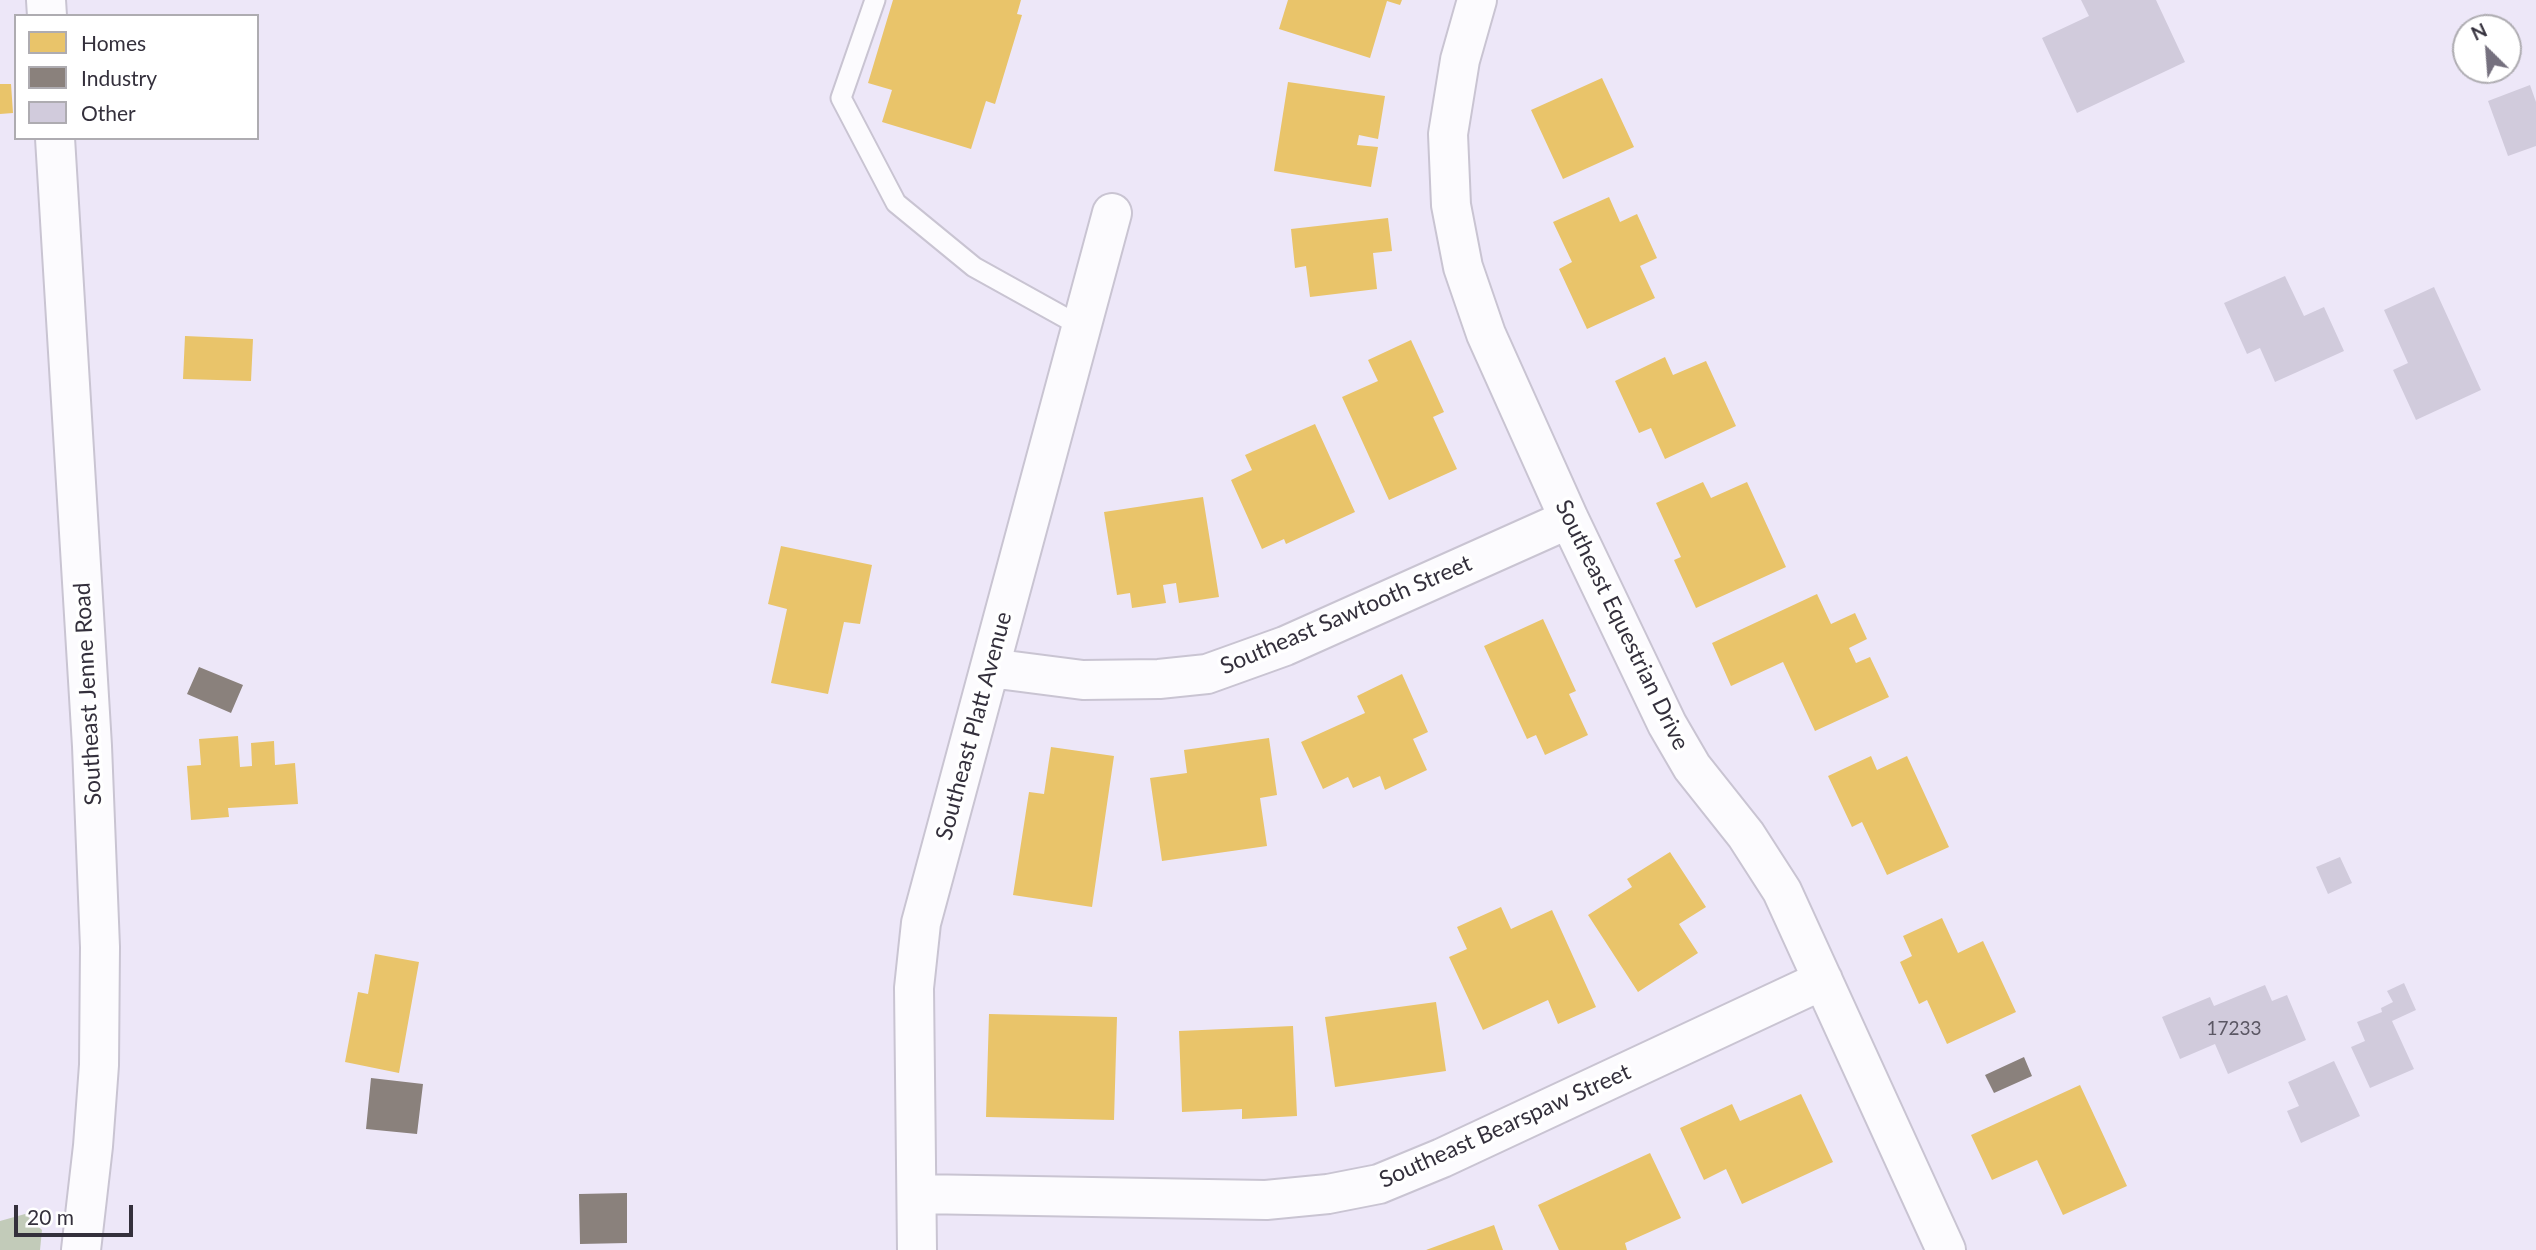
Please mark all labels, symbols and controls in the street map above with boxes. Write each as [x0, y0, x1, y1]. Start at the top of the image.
legend [14, 14, 259, 140]
north arrow [2452, 14, 2522, 84]
text: N [2467, 18, 2490, 45]
text: Homes [81, 30, 146, 55]
text: Industry [81, 65, 157, 90]
text: Other [81, 100, 136, 125]
street label: Southeast Equestrian Drive [1549, 495, 1695, 755]
street label: Southeast Sawtooth Street [1216, 549, 1476, 681]
street label: Southeast Jenne Road [68, 582, 108, 806]
street label: Southeast Platt Avenue [930, 609, 1018, 843]
house number: 17233 [2206, 1018, 2262, 1040]
street label: Southeast Bearspaw Street [1375, 1058, 1635, 1194]
scale bar [18, 1190, 136, 1234]
text: 20 m [27, 1204, 74, 1229]

